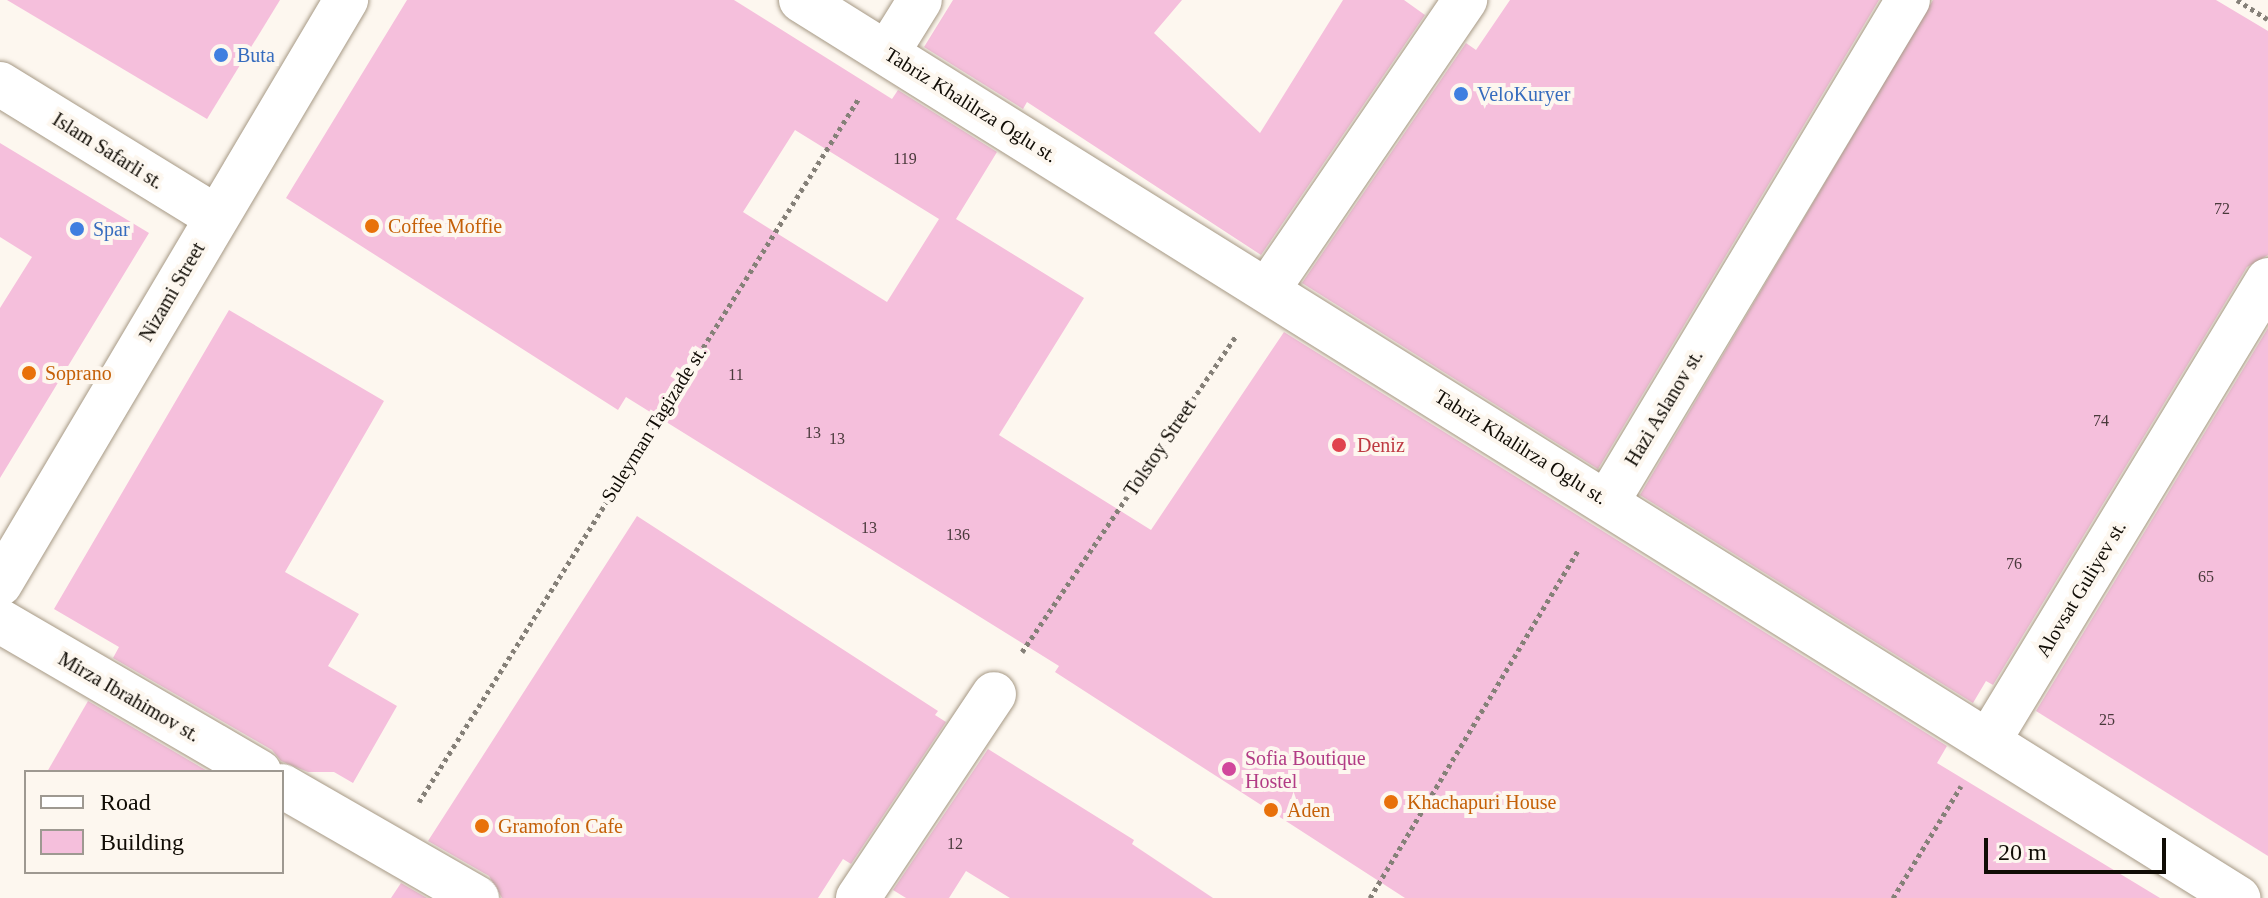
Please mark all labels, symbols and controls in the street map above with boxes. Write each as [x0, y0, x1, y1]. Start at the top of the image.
street label: Tabriz Khalilrza Oglu st. [880, 42, 1062, 168]
place label: Buta [237, 43, 275, 67]
marker: Buta [212, 46, 230, 64]
place label: VeloKuryer [1477, 82, 1570, 106]
marker: VeloKuryer [1452, 85, 1470, 103]
street label: Islam Safarli st. [48, 107, 168, 195]
house number: 119 [893, 149, 917, 169]
house number: 72 [2214, 199, 2230, 219]
place label: Coffee Moffie [388, 214, 502, 238]
place label: Spar [93, 217, 130, 241]
marker: Coffee Moffie [363, 217, 381, 235]
marker: Spar [68, 220, 86, 238]
street label: Nizami Street [134, 238, 210, 346]
street label: Suleyman Tagizade st. [596, 341, 712, 507]
street label: Hazi Aslanov st. [1620, 345, 1708, 471]
place label: Soprano [45, 361, 112, 385]
marker: Soprano [20, 364, 38, 382]
house number: 11 [728, 365, 744, 385]
street label: Tabriz Khalilrza Oglu st. [1430, 384, 1612, 510]
street label: Tolstoy Street [1119, 395, 1201, 501]
house number: 74 [2093, 411, 2109, 431]
house number: 13 [805, 423, 821, 443]
house number: 13 [829, 429, 845, 449]
place label: Deniz [1357, 433, 1405, 457]
marker: Deniz [1328, 434, 1350, 456]
street label: Alovsat Guliyev st. [2031, 516, 2131, 662]
house number: 13 [861, 518, 877, 538]
house number: 136 [946, 525, 970, 545]
house number: 76 [2006, 554, 2022, 574]
house number: 65 [2198, 567, 2214, 587]
street label: Mirza Ibrahimov st. [54, 647, 204, 747]
house number: 25 [2099, 710, 2115, 730]
place label: Sofia Boutique Hostel [1245, 746, 1366, 793]
marker: Sofia Boutique Hostel [1220, 760, 1238, 778]
legend [24, 770, 284, 874]
text: Road [100, 789, 151, 815]
place label: Khachapuri House [1407, 790, 1556, 814]
marker: Khachapuri House [1382, 793, 1400, 811]
place label: Aden [1287, 798, 1330, 822]
marker: Aden [1262, 801, 1280, 819]
place label: Gramofon Cafe [498, 814, 623, 838]
marker: Gramofon Cafe [473, 817, 491, 835]
scale bar [1988, 822, 2170, 872]
text: Building [100, 829, 184, 855]
house number: 12 [947, 834, 963, 854]
text: 20 m [1998, 839, 2047, 865]

